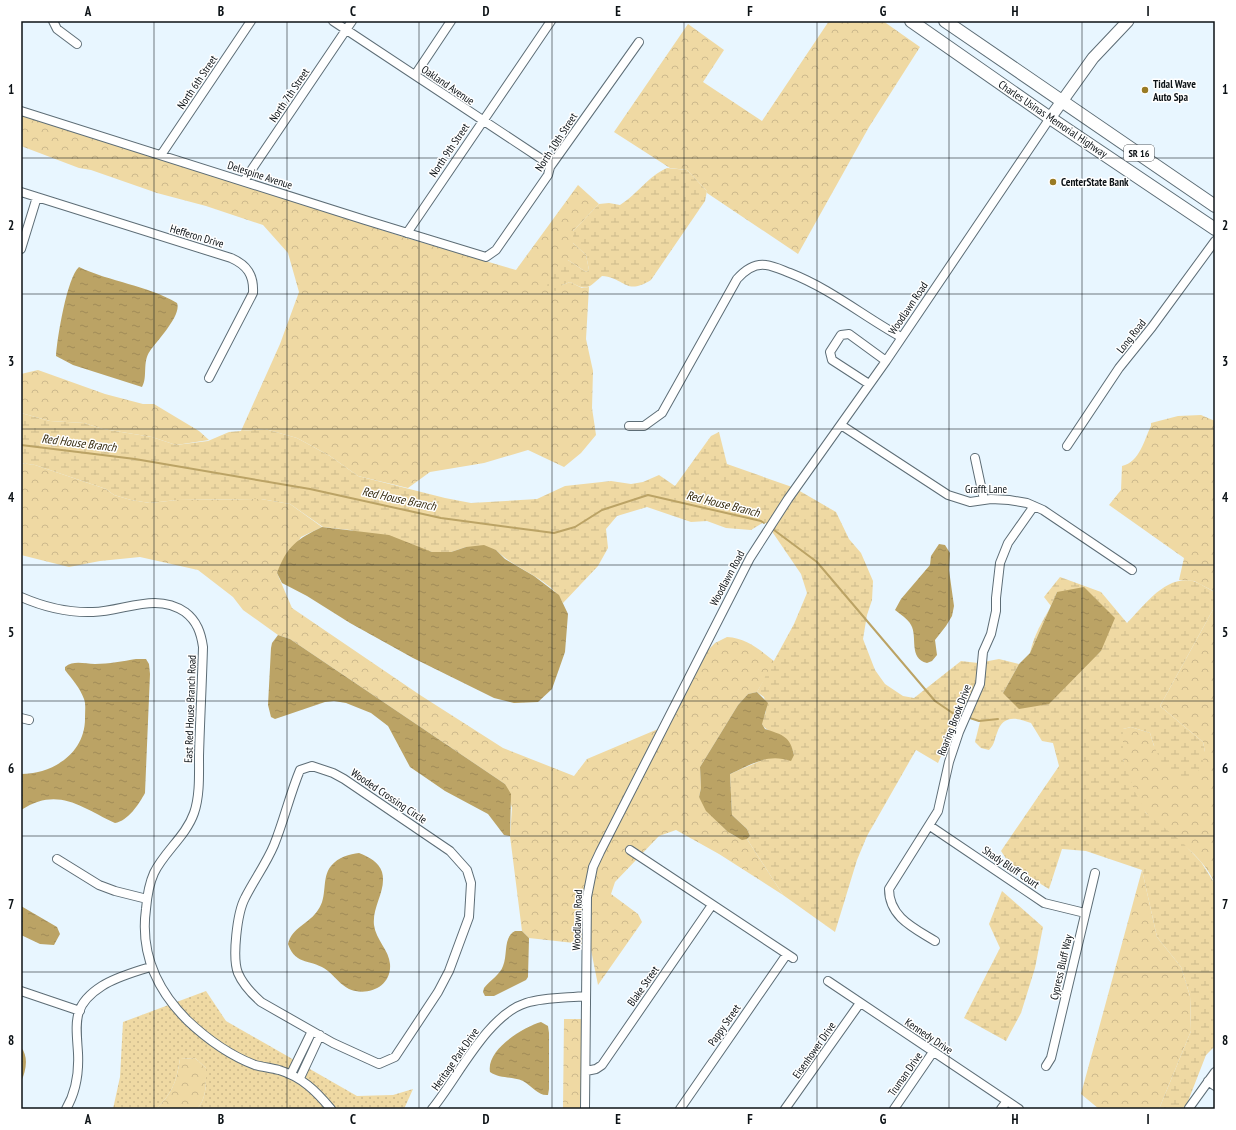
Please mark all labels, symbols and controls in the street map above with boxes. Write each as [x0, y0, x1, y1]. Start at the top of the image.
text: A [84, 3, 92, 20]
text: B [218, 3, 224, 20]
text: C [350, 3, 356, 20]
text: D [483, 3, 490, 20]
text: E [615, 3, 621, 20]
text: F [747, 3, 753, 20]
text: G [880, 3, 887, 20]
text: H [1012, 3, 1019, 20]
text: I [1146, 3, 1150, 20]
street label: North 6th Street [174, 52, 220, 112]
street label: Oakland Avenue [419, 62, 478, 108]
street label: North 7th Street [266, 65, 312, 125]
street label: Charles Usinas Memorial Highway [996, 77, 1111, 161]
place label: Tidal Wave Auto Spa [1152, 77, 1196, 104]
text: 1 [8, 81, 14, 98]
text: 1 [1222, 81, 1228, 98]
marker: Tidal Wave Auto Spa [1140, 85, 1150, 95]
street label: North 10th Street [532, 110, 580, 174]
street label: North 9th Street [426, 120, 472, 180]
road number: SR 16 [1124, 145, 1154, 161]
street label: Delespine Avenue [226, 158, 295, 192]
place label: CenterState Bank [1061, 175, 1129, 189]
marker: CenterState Bank [1048, 177, 1058, 187]
text: 2 [8, 217, 14, 234]
text: 2 [1222, 217, 1228, 234]
street label: Hefferon Drive [168, 221, 226, 251]
street label: Woodlawn Road [885, 279, 931, 337]
street label: Long Road [1113, 316, 1149, 356]
text: 3 [8, 353, 14, 370]
text: 3 [1222, 353, 1228, 370]
water label: Red House Branch [41, 430, 118, 455]
street label: Grafft Lane [965, 482, 1007, 496]
water label: Red House Branch [361, 483, 438, 514]
water label: Red House Branch [685, 487, 762, 520]
text: 4 [8, 489, 15, 506]
text: 4 [1222, 489, 1229, 506]
street label: Woodlawn Road [707, 548, 748, 608]
text: 5 [8, 624, 14, 641]
text: 5 [1222, 624, 1228, 641]
street label: East Red House Branch Road [181, 655, 199, 763]
street label: Roaring Brook Drive [934, 682, 974, 758]
text: 6 [8, 760, 14, 777]
text: 6 [1222, 760, 1228, 777]
street label: Wooded Crossing Circle [348, 765, 430, 827]
street label: Shady Bluff Court [980, 843, 1042, 891]
street label: Woodlawn Road [569, 889, 585, 951]
text: 7 [8, 896, 14, 913]
text: 7 [1222, 896, 1228, 913]
street label: Cypress Bluff Way [1047, 932, 1076, 1001]
street label: Blake Street [624, 963, 662, 1009]
street label: Pappy Street [705, 1002, 743, 1048]
street label: Kennedy Drive [902, 1015, 956, 1057]
street label: Eisenhower Drive [789, 1019, 839, 1081]
street label: Heritage Park Drive [428, 1025, 482, 1093]
text: 8 [8, 1032, 14, 1049]
text: 8 [1222, 1032, 1228, 1049]
street label: Truman Drive [885, 1049, 925, 1099]
text: A [84, 1111, 92, 1128]
text: B [218, 1111, 224, 1128]
text: C [350, 1111, 356, 1128]
text: D [483, 1111, 490, 1128]
text: E [615, 1111, 621, 1128]
text: F [747, 1111, 753, 1128]
text: G [880, 1111, 887, 1128]
text: H [1012, 1111, 1019, 1128]
text: I [1146, 1111, 1150, 1128]

